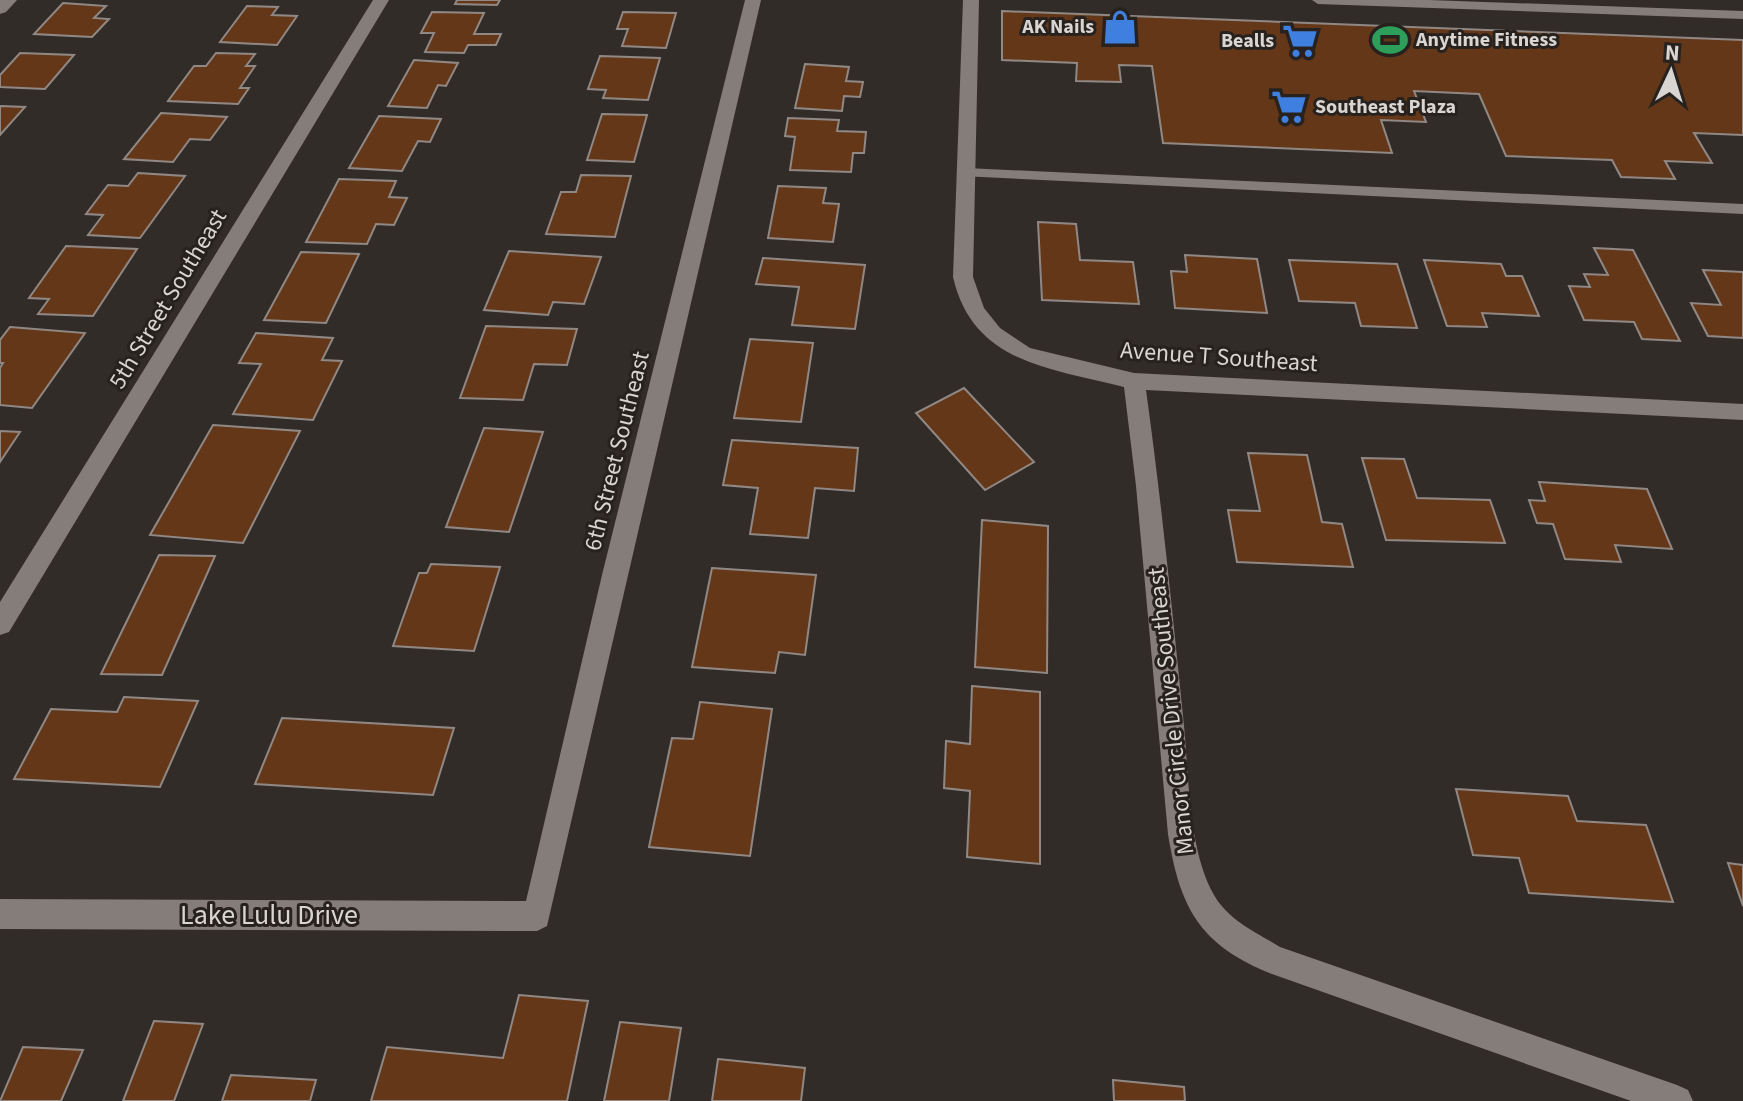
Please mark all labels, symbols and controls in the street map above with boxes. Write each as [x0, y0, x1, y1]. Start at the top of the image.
shop icon: AK Nails [1101, 8, 1139, 46]
place label: AK Nails [1021, 13, 1094, 41]
sports icon: Anytime Fitness [1371, 21, 1409, 59]
supermarket icon: Bealls [1281, 22, 1319, 60]
place label: Anytime Fitness [1415, 26, 1557, 54]
place label: Bealls [1221, 27, 1274, 55]
north arrow [1631, 32, 1711, 112]
text: N [1664, 37, 1681, 70]
supermarket icon: Southeast Plaza [1270, 88, 1308, 126]
place label: Southeast Plaza [1315, 93, 1456, 121]
street label: 5th Street Southeast [100, 202, 236, 396]
street label: Avenue T Southeast [1119, 333, 1319, 381]
street label: 6th Street Southeast [575, 348, 659, 554]
street label: Manor Circle Drive Southeast [1139, 566, 1203, 856]
street label: Lake Lulu Drive [180, 895, 358, 935]

